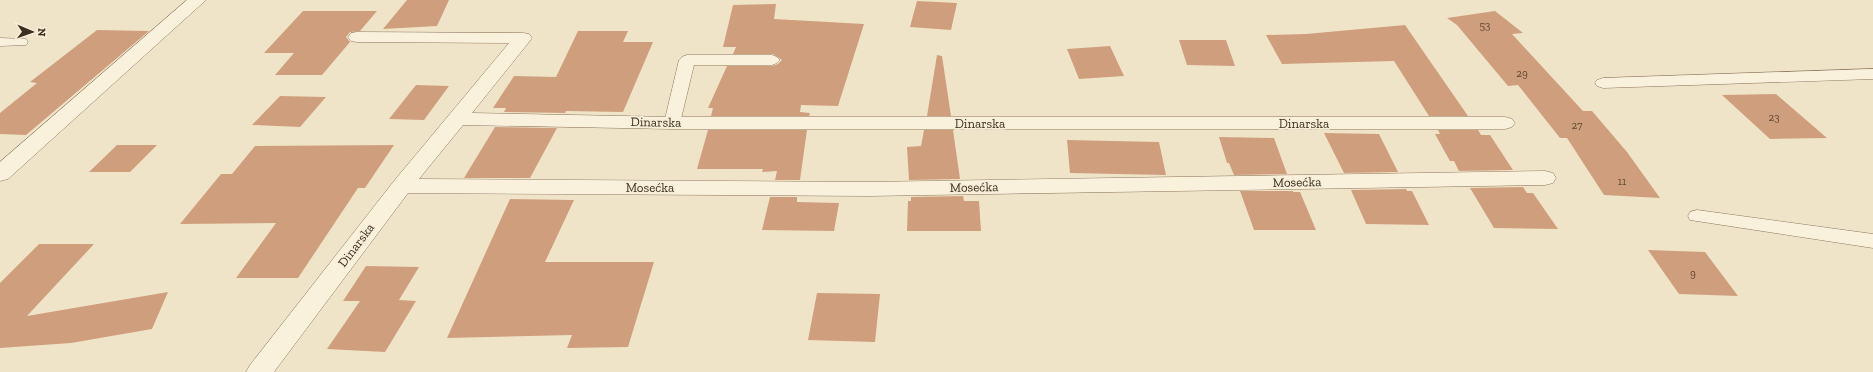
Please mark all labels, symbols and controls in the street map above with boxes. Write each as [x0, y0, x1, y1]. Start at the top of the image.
north arrow [12, 12, 52, 52]
house number: 53 [1479, 19, 1491, 32]
text: N [35, 28, 48, 37]
house number: 29 [1516, 67, 1528, 80]
house number: 23 [1768, 111, 1780, 124]
street label: Dinarska [631, 114, 682, 130]
street label: Dinarska [955, 116, 1006, 131]
street label: Dinarska [1279, 116, 1330, 131]
house number: 27 [1572, 119, 1582, 132]
street label: Mosećka [1273, 174, 1322, 190]
house number: 11 [1618, 175, 1627, 188]
street label: Mosećka [950, 179, 999, 195]
street label: Mosećka [626, 180, 675, 195]
street label: Dinarska [335, 220, 378, 270]
house number: 9 [1690, 267, 1696, 280]

